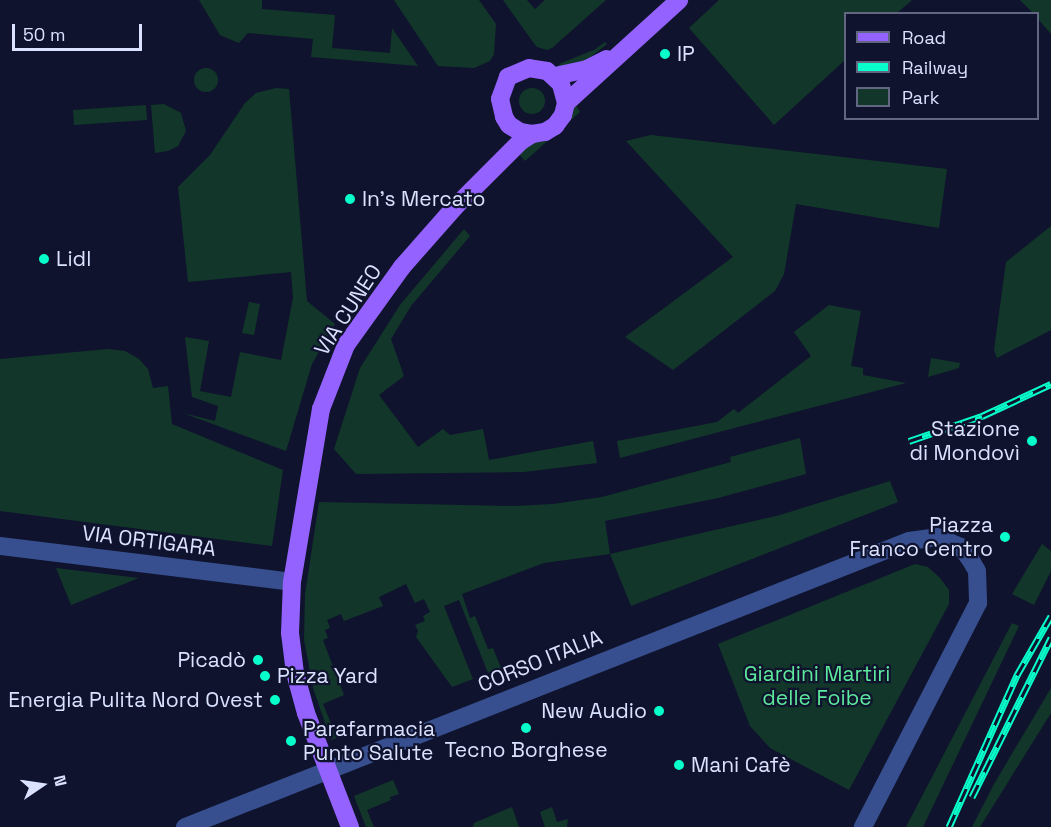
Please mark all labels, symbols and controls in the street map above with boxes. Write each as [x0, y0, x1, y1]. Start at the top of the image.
scale bar [15, 12, 146, 50]
legend [844, 12, 1039, 120]
text: 50 m [23, 23, 65, 46]
text: Road [902, 26, 946, 49]
place label: IP [677, 41, 695, 67]
marker: IP [658, 47, 672, 61]
text: Railway [902, 56, 968, 79]
text: Park [902, 86, 939, 109]
place label: In's Mercato [362, 186, 485, 212]
marker: In's Mercato [343, 192, 357, 206]
place label: Lidl [56, 246, 91, 272]
marker: Lidl [37, 252, 51, 266]
street label: VIA CUNEO [309, 260, 387, 360]
place label: Stazione di Mondovì [909, 416, 1020, 466]
marker: Stazione di Mondovì [1025, 434, 1039, 448]
place label: Piazza Franco Centro [850, 512, 993, 562]
street label: VIA ORTIGARA [81, 520, 217, 562]
marker: Piazza Franco Centro [998, 530, 1012, 544]
street label: CORSO ITALIA [474, 625, 606, 697]
place label: Picadò [177, 647, 246, 673]
marker: Picadò [251, 653, 265, 667]
park label: Giardini Martiri delle Foibe [744, 661, 890, 711]
place label: Pizza Yard [277, 663, 378, 689]
marker: Pizza Yard [258, 669, 272, 683]
place label: Energia Pulita Nord Ovest [8, 687, 263, 713]
marker: Energia Pulita Nord Ovest [268, 693, 282, 707]
place label: New Audio [541, 698, 647, 724]
marker: New Audio [652, 704, 666, 718]
place label: Parafarmacia Punto Salute [303, 716, 435, 766]
marker: Tecno Borghese [519, 721, 533, 735]
marker: Parafarmacia Punto Salute [284, 734, 298, 748]
place label: Tecno Borghese [444, 737, 608, 763]
place label: Mani Cafè [691, 752, 791, 778]
north arrow [12, 755, 72, 815]
marker: Mani Cafè [672, 758, 686, 772]
text: N [49, 773, 71, 788]

